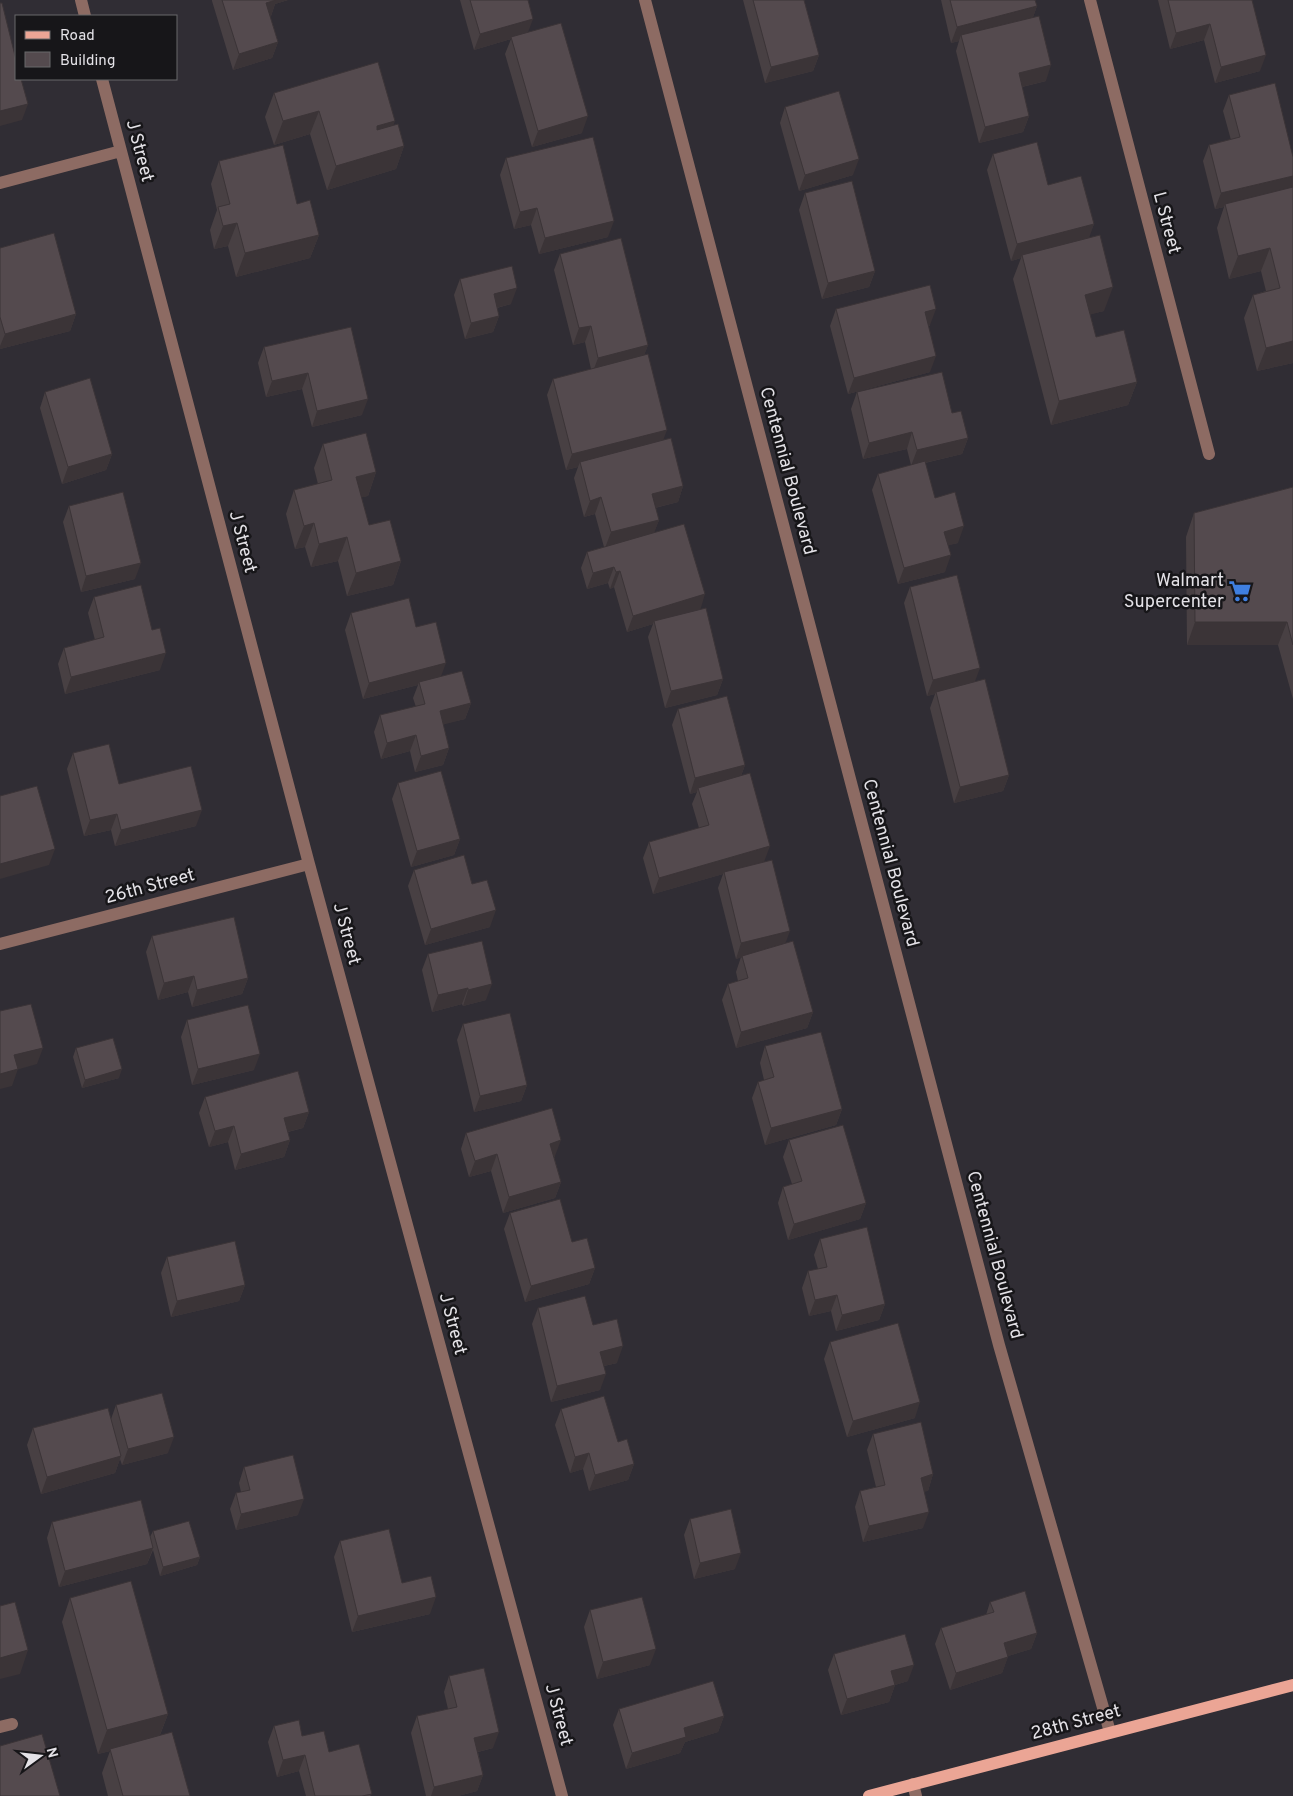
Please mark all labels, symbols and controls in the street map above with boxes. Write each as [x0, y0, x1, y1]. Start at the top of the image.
legend [15, 15, 178, 80]
text: Road [60, 27, 95, 46]
text: Building [60, 52, 115, 71]
street label: J Street [120, 117, 158, 185]
street label: L Street [1147, 189, 1185, 257]
street label: Centennial Boulevard [754, 385, 820, 557]
street label: J Street [223, 508, 261, 576]
place label: Walmart Supercenter [1124, 570, 1224, 614]
supermarket icon: Walmart Supercenter [1227, 578, 1253, 604]
street label: Centennial Boulevard [857, 777, 923, 949]
street label: 26th Street [103, 864, 197, 910]
street label: J Street [327, 900, 365, 968]
street label: Centennial Boulevard [961, 1169, 1027, 1341]
street label: J Street [433, 1290, 471, 1358]
street label: J Street [539, 1681, 577, 1749]
street label: 28th Street [1029, 1700, 1123, 1746]
north arrow [15, 1731, 65, 1781]
text: N [42, 1746, 61, 1760]

